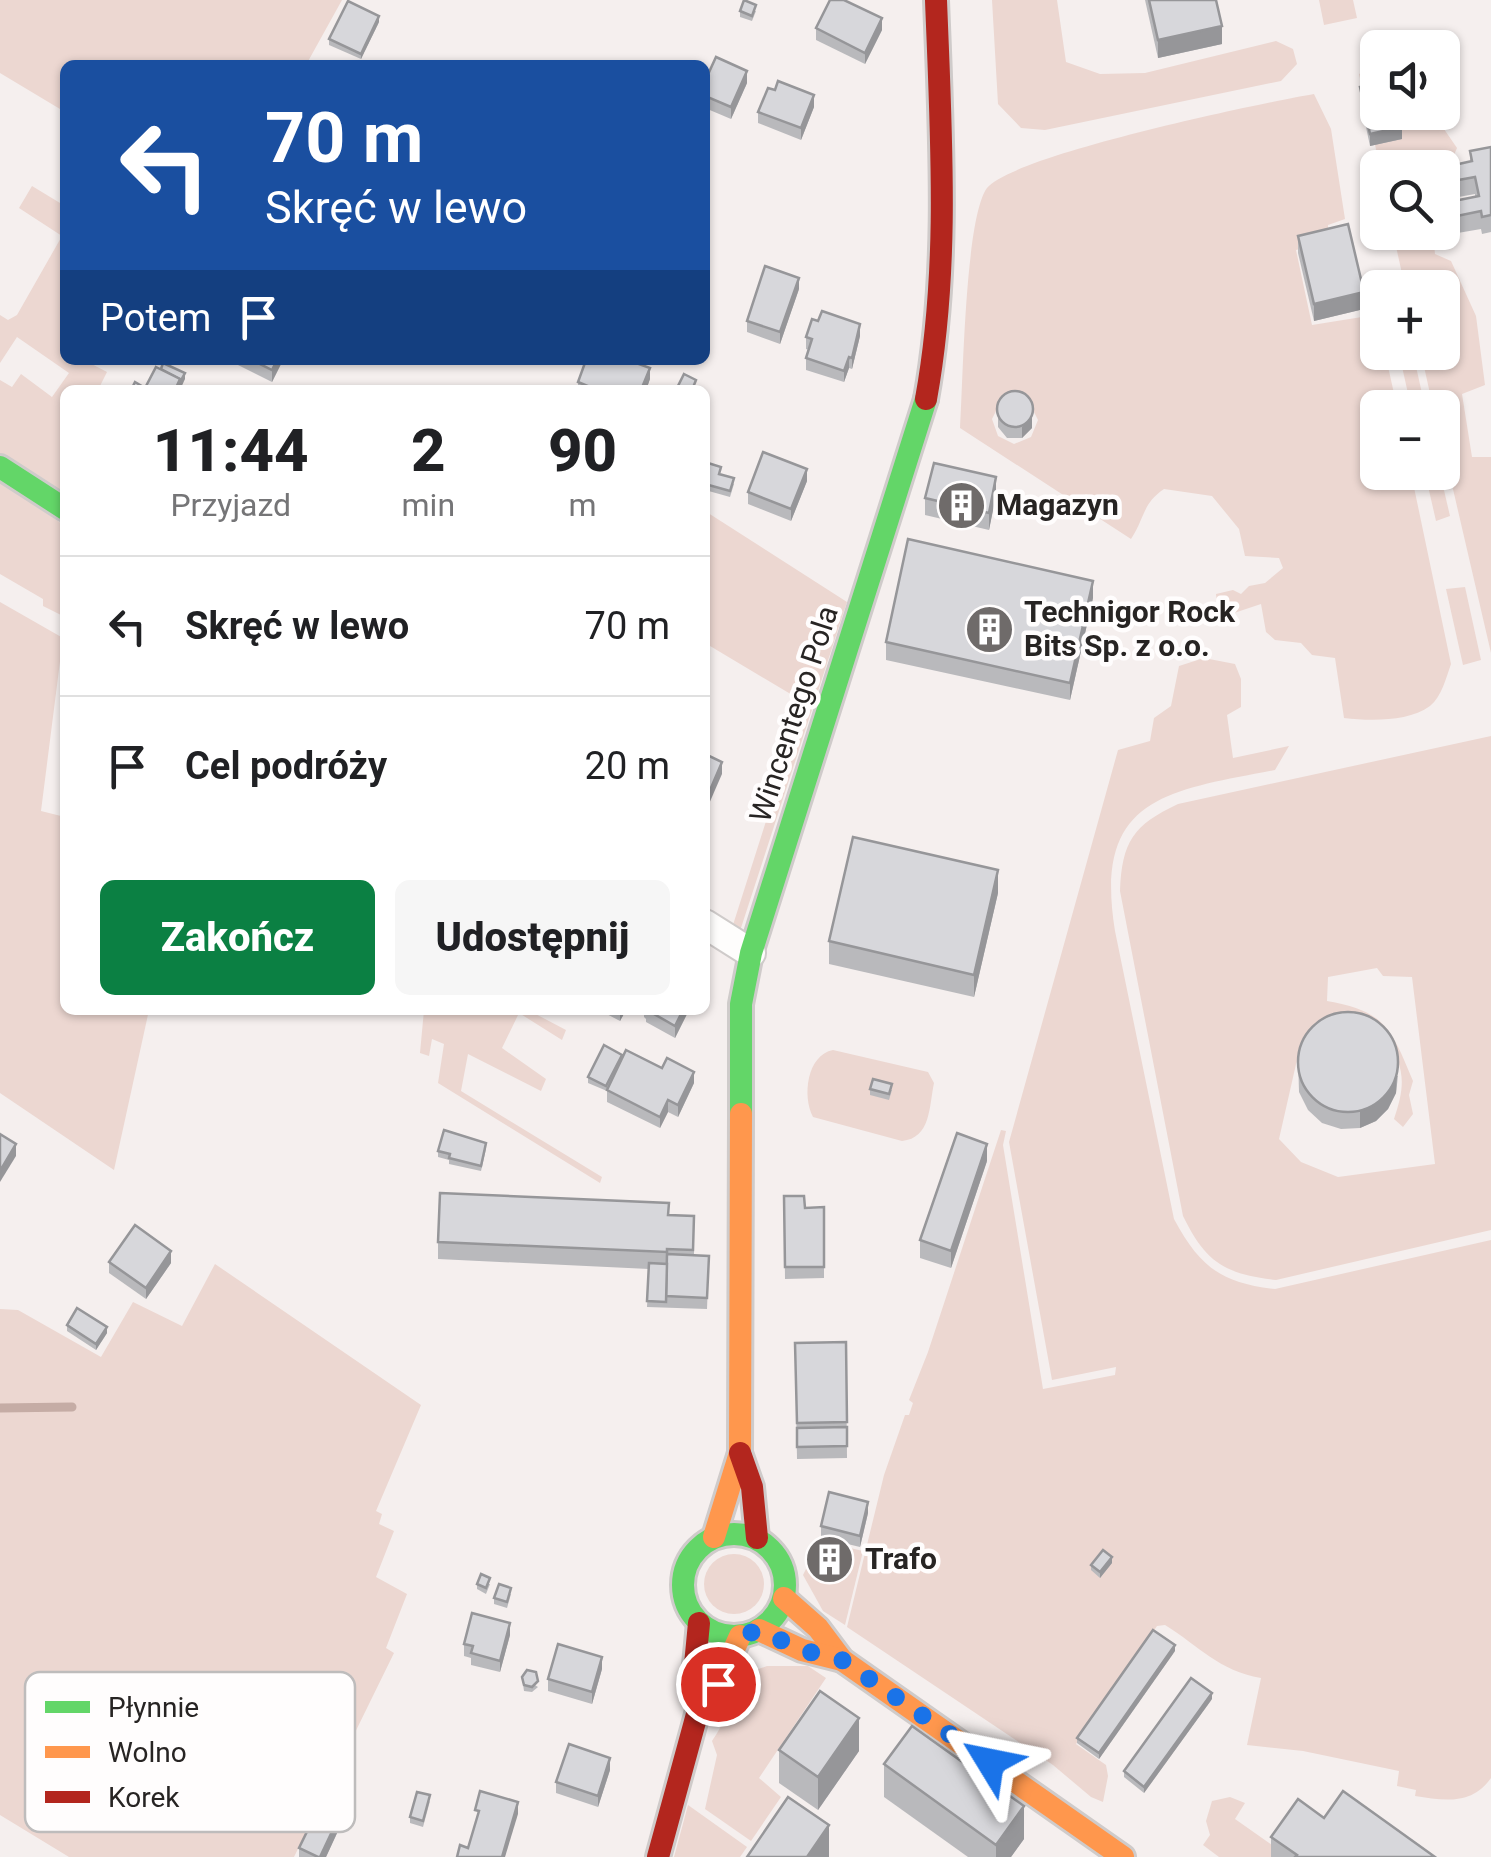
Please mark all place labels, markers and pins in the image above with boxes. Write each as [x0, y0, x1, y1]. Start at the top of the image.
building icon: Magazyn [935, 479, 987, 531]
place label: Magazyn [996, 487, 1119, 522]
place label: Technigor Rock Bits Sp. z o.o. [1024, 594, 1236, 663]
building icon: Technigor Rock Bits Sp. z o.o. [963, 603, 1015, 655]
building icon: Trafo [804, 1533, 856, 1585]
place label: Trafo [865, 1541, 937, 1576]
pin [676, 1642, 761, 1727]

